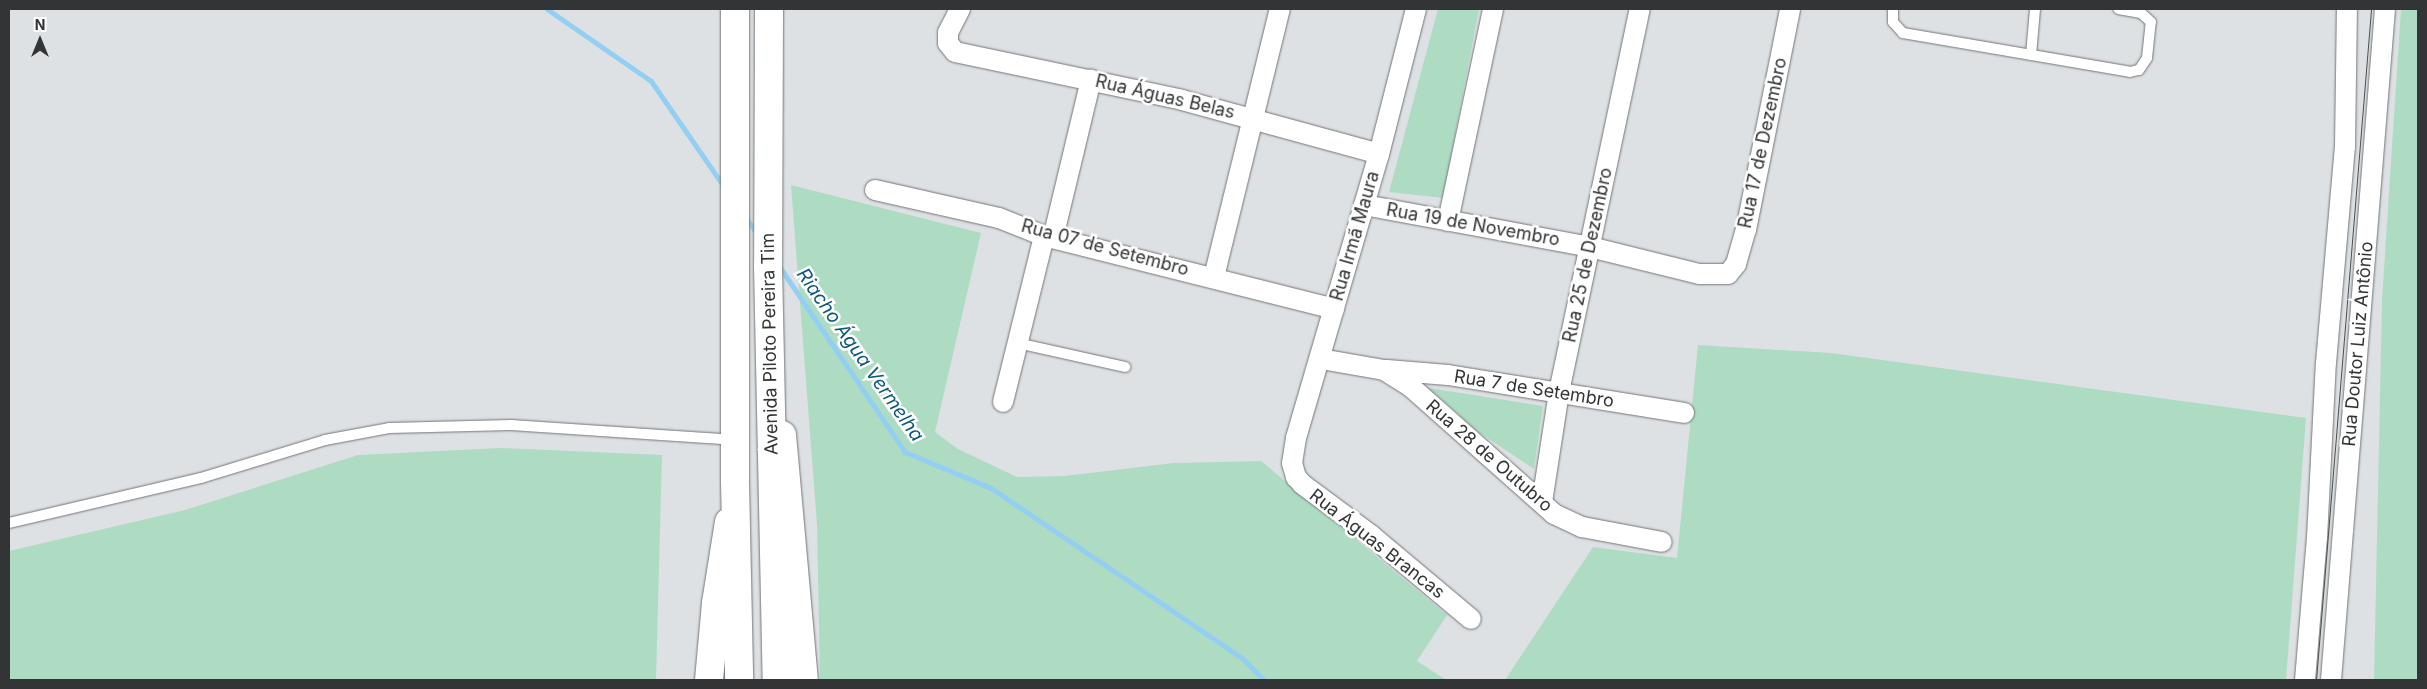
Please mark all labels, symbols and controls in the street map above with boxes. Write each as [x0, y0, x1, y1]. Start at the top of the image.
north arrow [15, 15, 65, 65]
text: N [35, 16, 45, 33]
street label: Rua 17 de Dezembro [1734, 56, 1792, 230]
street label: Rua Águas Belas [1093, 70, 1237, 124]
street label: Rua 25 de Dezembro [1559, 165, 1617, 345]
street label: Rua Irmã Maura [1326, 169, 1384, 303]
street label: Rua 19 de Novembro [1385, 199, 1561, 251]
street label: Rua 07 de Setembro [1019, 215, 1191, 281]
street label: Avenida Piloto Pereira Tim [757, 233, 783, 455]
street label: Rua Doutor Luiz Antônio [2338, 241, 2378, 447]
water label: Riacho Água Vermelha [792, 264, 928, 446]
street label: Rua 7 de Setembro [1453, 366, 1615, 412]
street label: Rua 28 de Outubro [1421, 395, 1557, 517]
street label: Rua Águas Brancas [1305, 485, 1449, 603]

